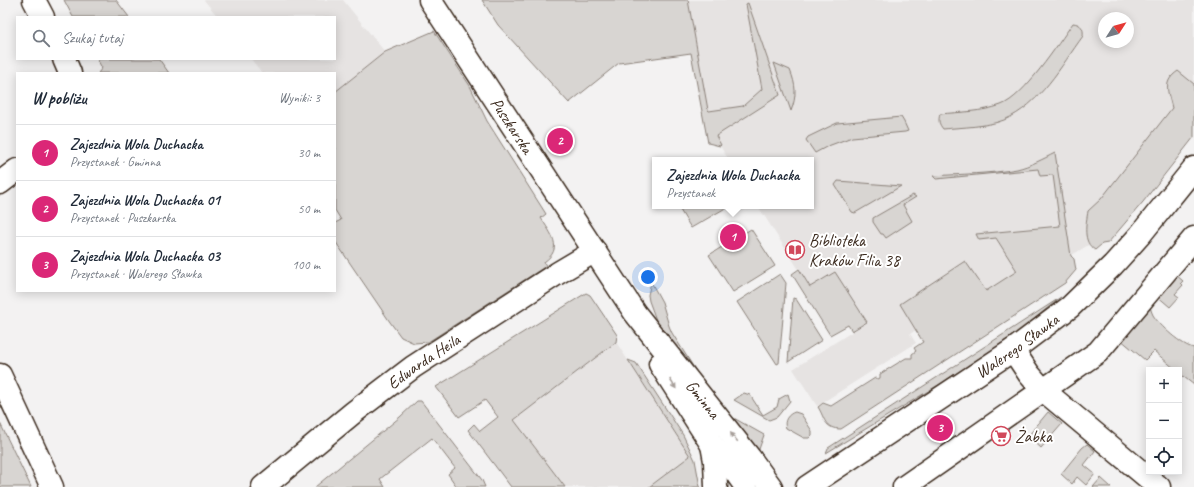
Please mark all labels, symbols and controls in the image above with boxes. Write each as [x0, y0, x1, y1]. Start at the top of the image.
north arrow [1098, 12, 1134, 48]
search box [16, 16, 336, 60]
icon: search [30, 27, 52, 49]
text: Szukaj tutaj [62, 29, 123, 48]
text: W pobliżu [32, 88, 87, 109]
text: Wyniki: 3 [279, 90, 320, 106]
street label: Puszkarska [486, 94, 539, 160]
pin: 2 [547, 126, 573, 156]
text: Zajezdnia Wola Duchacka [70, 135, 203, 154]
text: 1 [42, 145, 48, 161]
text: 30 m [298, 145, 320, 161]
text: Przystanek · Gminna [70, 154, 160, 170]
popup [652, 157, 814, 209]
text: Zajezdnia Wola Duchacka [667, 166, 799, 185]
text: Przystanek [667, 185, 715, 201]
text: Zajezdnia Wola Duchacka 01 [70, 191, 220, 210]
text: 2 [42, 201, 48, 217]
text: 50 m [298, 201, 320, 217]
text: Przystanek · Puszkarska [70, 210, 175, 226]
pin: 1 [720, 222, 746, 252]
place label: Biblioteka Kraków Filia 38 [809, 230, 902, 271]
library icon: Biblioteka Kraków Filia 38 [784, 239, 806, 261]
text: Zajezdnia Wola Duchacka 03 [70, 247, 220, 266]
text: 3 [42, 257, 48, 273]
text: 100 m [292, 257, 320, 273]
text: Przystanek · Walerego Sławka [70, 266, 201, 282]
your location [638, 267, 658, 287]
street label: Walerego Sławka [972, 309, 1064, 383]
street label: Edwarda Heila [383, 329, 465, 394]
map controls [1146, 367, 1182, 475]
button: + [1146, 367, 1182, 403]
street label: Gminna [681, 376, 725, 424]
one-way arrow [669, 378, 676, 390]
button: − [1146, 403, 1182, 439]
pin: 3 [927, 413, 953, 443]
supermarket icon: Żabka [990, 425, 1012, 447]
place label: Żabka [1015, 426, 1053, 447]
one-way arrow [729, 432, 738, 443]
button: locate [1146, 439, 1182, 475]

